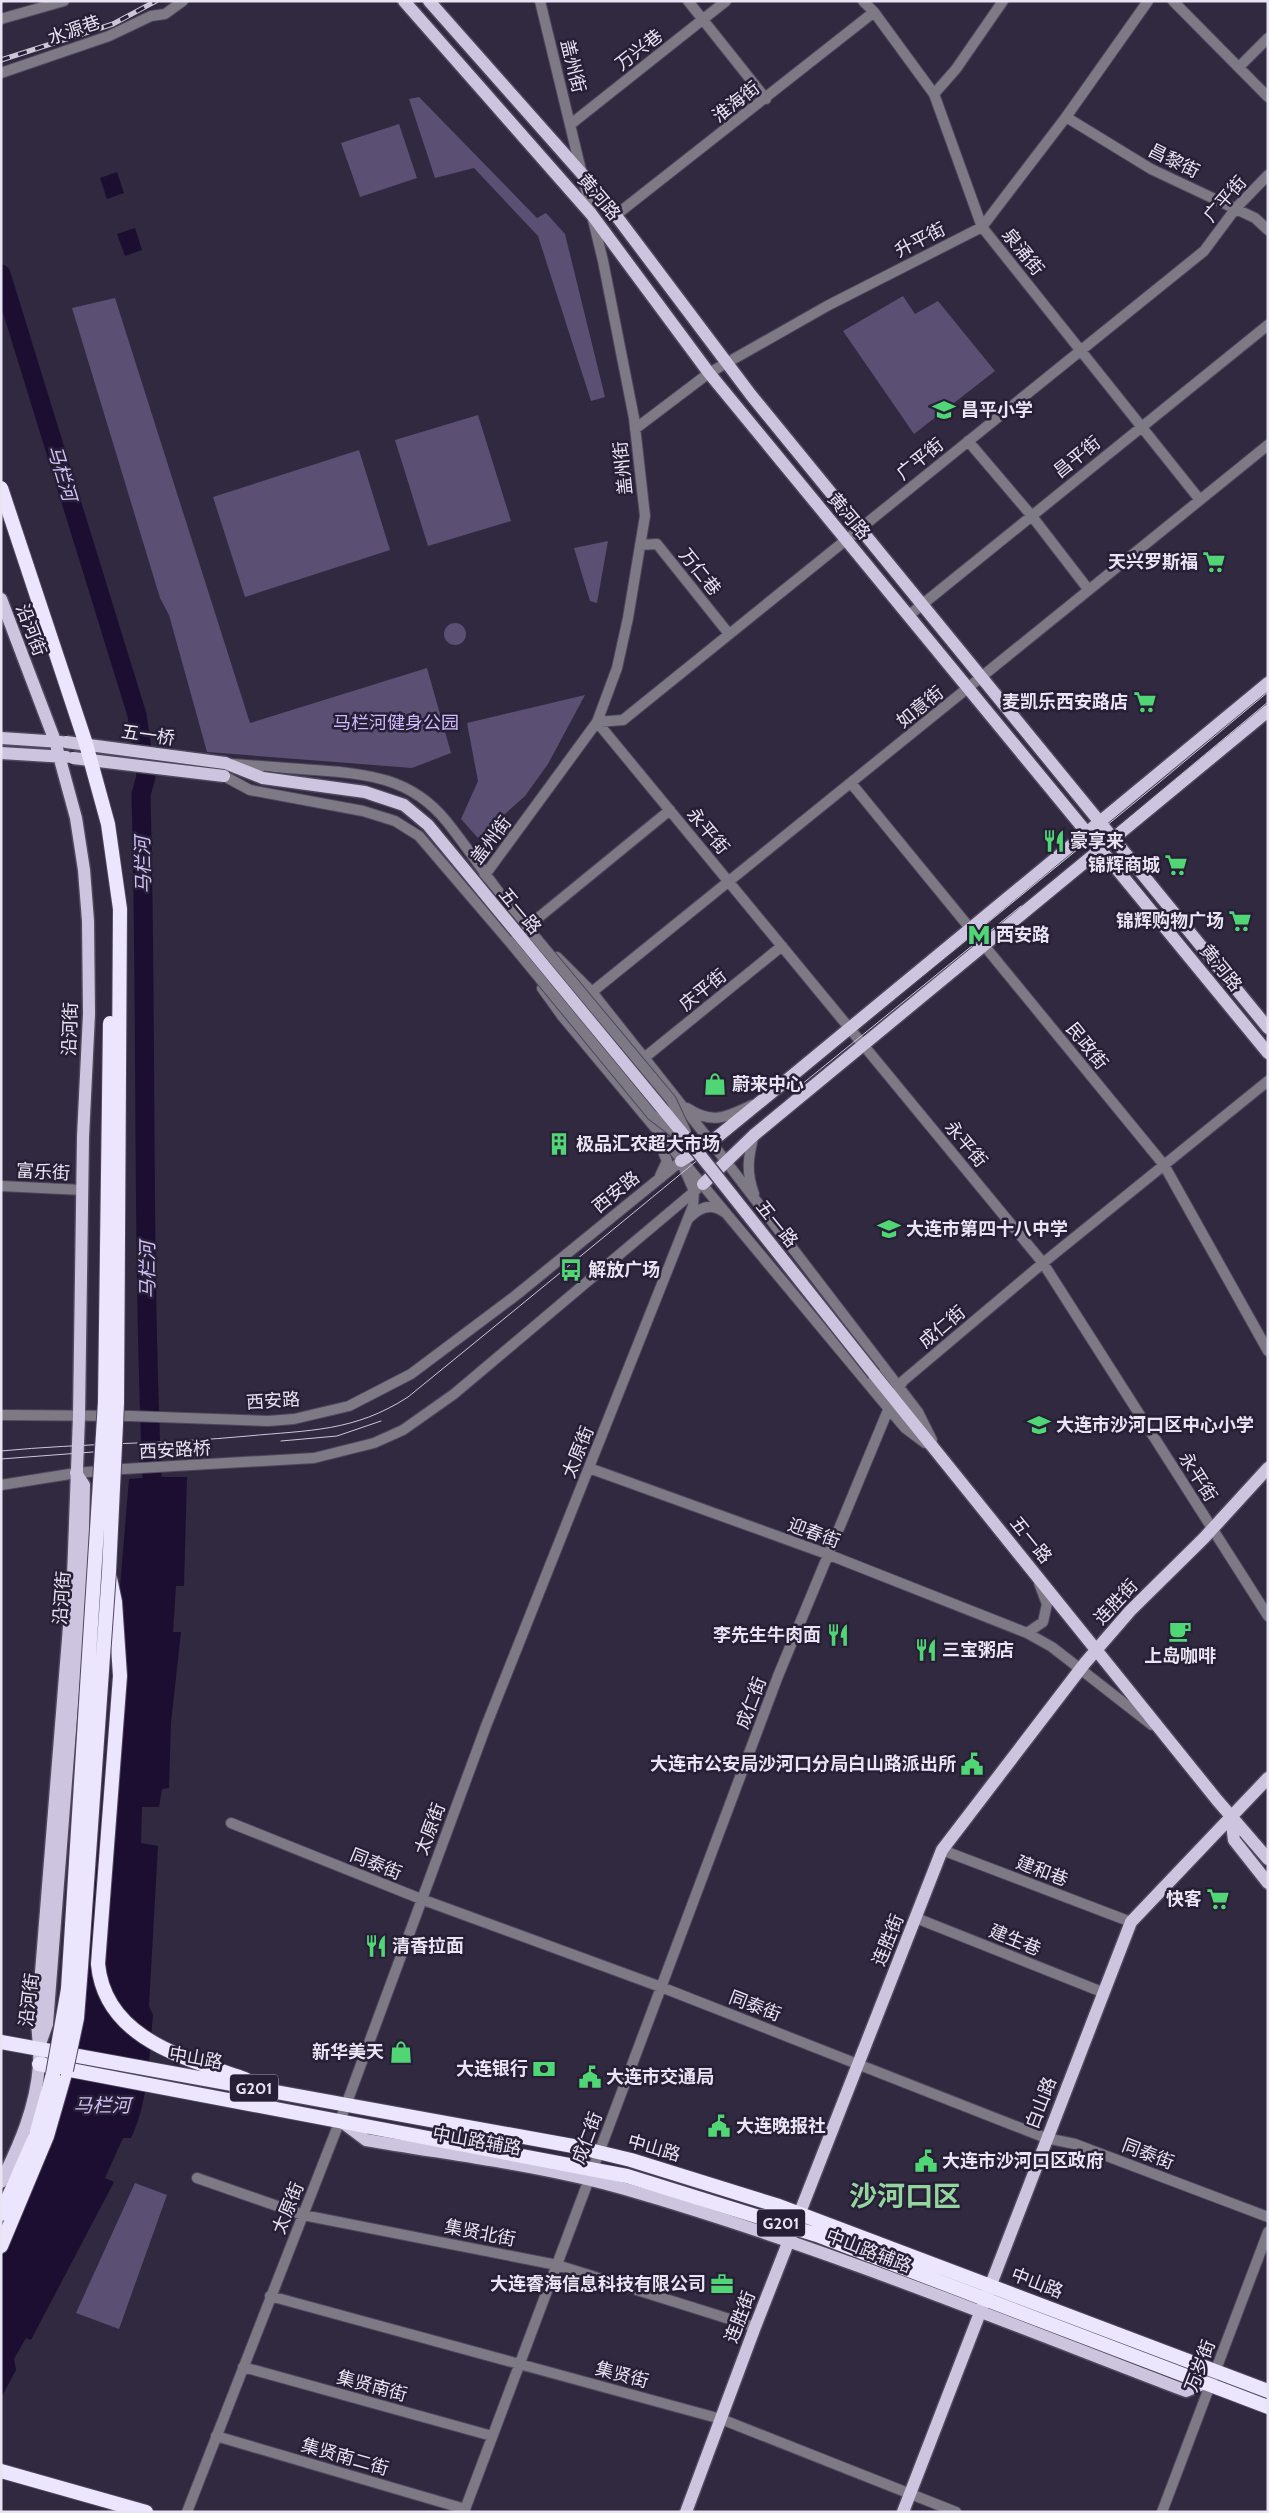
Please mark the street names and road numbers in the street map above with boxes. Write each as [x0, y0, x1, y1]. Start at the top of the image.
street label: 水源巷 [45, 11, 103, 49]
street label: 万兴巷 [611, 25, 667, 75]
street label: 盖州街 [556, 37, 590, 95]
street label: 淮海街 [708, 77, 764, 127]
street label: 昌黎街 [1145, 139, 1203, 183]
street label: 黄河路 [573, 169, 625, 225]
street label: 广平街 [1199, 171, 1251, 227]
street label: 升平街 [891, 218, 949, 262]
street label: 泉涌街 [997, 224, 1049, 280]
street label: 昌平街 [1049, 431, 1105, 483]
street label: 广平街 [892, 433, 948, 485]
street label: 盖州街 [609, 440, 637, 496]
street label: 黄河路 [823, 488, 875, 544]
street label: 万仁巷 [674, 544, 726, 600]
street label: 沿河街 [11, 601, 51, 659]
street label: 如意街 [892, 681, 948, 733]
street label: 五一桥 [120, 720, 176, 750]
street label: 永平街 [682, 803, 734, 859]
street label: 盖州街 [466, 812, 516, 868]
street label: 五一路 [494, 883, 546, 939]
street label: 黄河路 [1195, 940, 1247, 996]
street label: 庆平街 [675, 964, 731, 1016]
street label: 沿河街 [58, 1002, 82, 1056]
street label: 民政街 [1061, 1018, 1113, 1074]
street label: 永平街 [940, 1116, 992, 1172]
street label: 富乐街 [15, 1160, 71, 1184]
street label: 西安路 [588, 1166, 644, 1218]
street label: 五一路 [751, 1196, 803, 1252]
street label: 成仁街 [914, 1301, 970, 1353]
street label: 西安路 [245, 1388, 301, 1414]
street label: 太原街 [558, 1423, 598, 1481]
street label: 西安路桥 [138, 1437, 212, 1463]
street label: 永平街 [1174, 1448, 1222, 1506]
street label: 五一路 [1005, 1512, 1057, 1568]
street label: 迎春街 [785, 1513, 843, 1553]
street label: 沿河街 [49, 1570, 75, 1626]
street label: 连胜街 [1090, 1575, 1142, 1629]
street label: 成仁街 [731, 1674, 771, 1732]
street label: 太原街 [410, 1800, 450, 1858]
street label: 同泰街 [347, 1844, 405, 1884]
street label: 建和巷 [1013, 1851, 1071, 1891]
street label: 连胜街 [868, 1911, 908, 1969]
street label: 建生巷 [986, 1920, 1044, 1960]
street label: 沿河街 [15, 1972, 43, 2028]
street label: 同泰街 [726, 1986, 784, 2026]
street label: 中山路 [168, 2042, 224, 2074]
road number: G201 [230, 2074, 278, 2102]
street label: 白山路 [1021, 2074, 1061, 2132]
street label: 成仁街 [567, 2109, 607, 2167]
street label: 中山路辅路 [431, 2122, 523, 2160]
street label: 中山路 [625, 2130, 683, 2166]
street label: 同泰街 [1119, 2134, 1177, 2174]
street label: 太原街 [268, 2179, 308, 2237]
road number: G201 [757, 2210, 805, 2236]
street label: 集贤北街 [443, 2215, 517, 2251]
street label: 中山路辅路 [823, 2225, 915, 2277]
street label: 中山路 [1008, 2263, 1066, 2303]
street label: 连胜街 [720, 2288, 760, 2346]
street label: 万岁街 [1180, 2337, 1220, 2395]
street label: 集贤街 [593, 2357, 651, 2393]
street label: 集贤南街 [334, 2366, 410, 2406]
street label: 集贤南二街 [299, 2434, 391, 2480]

